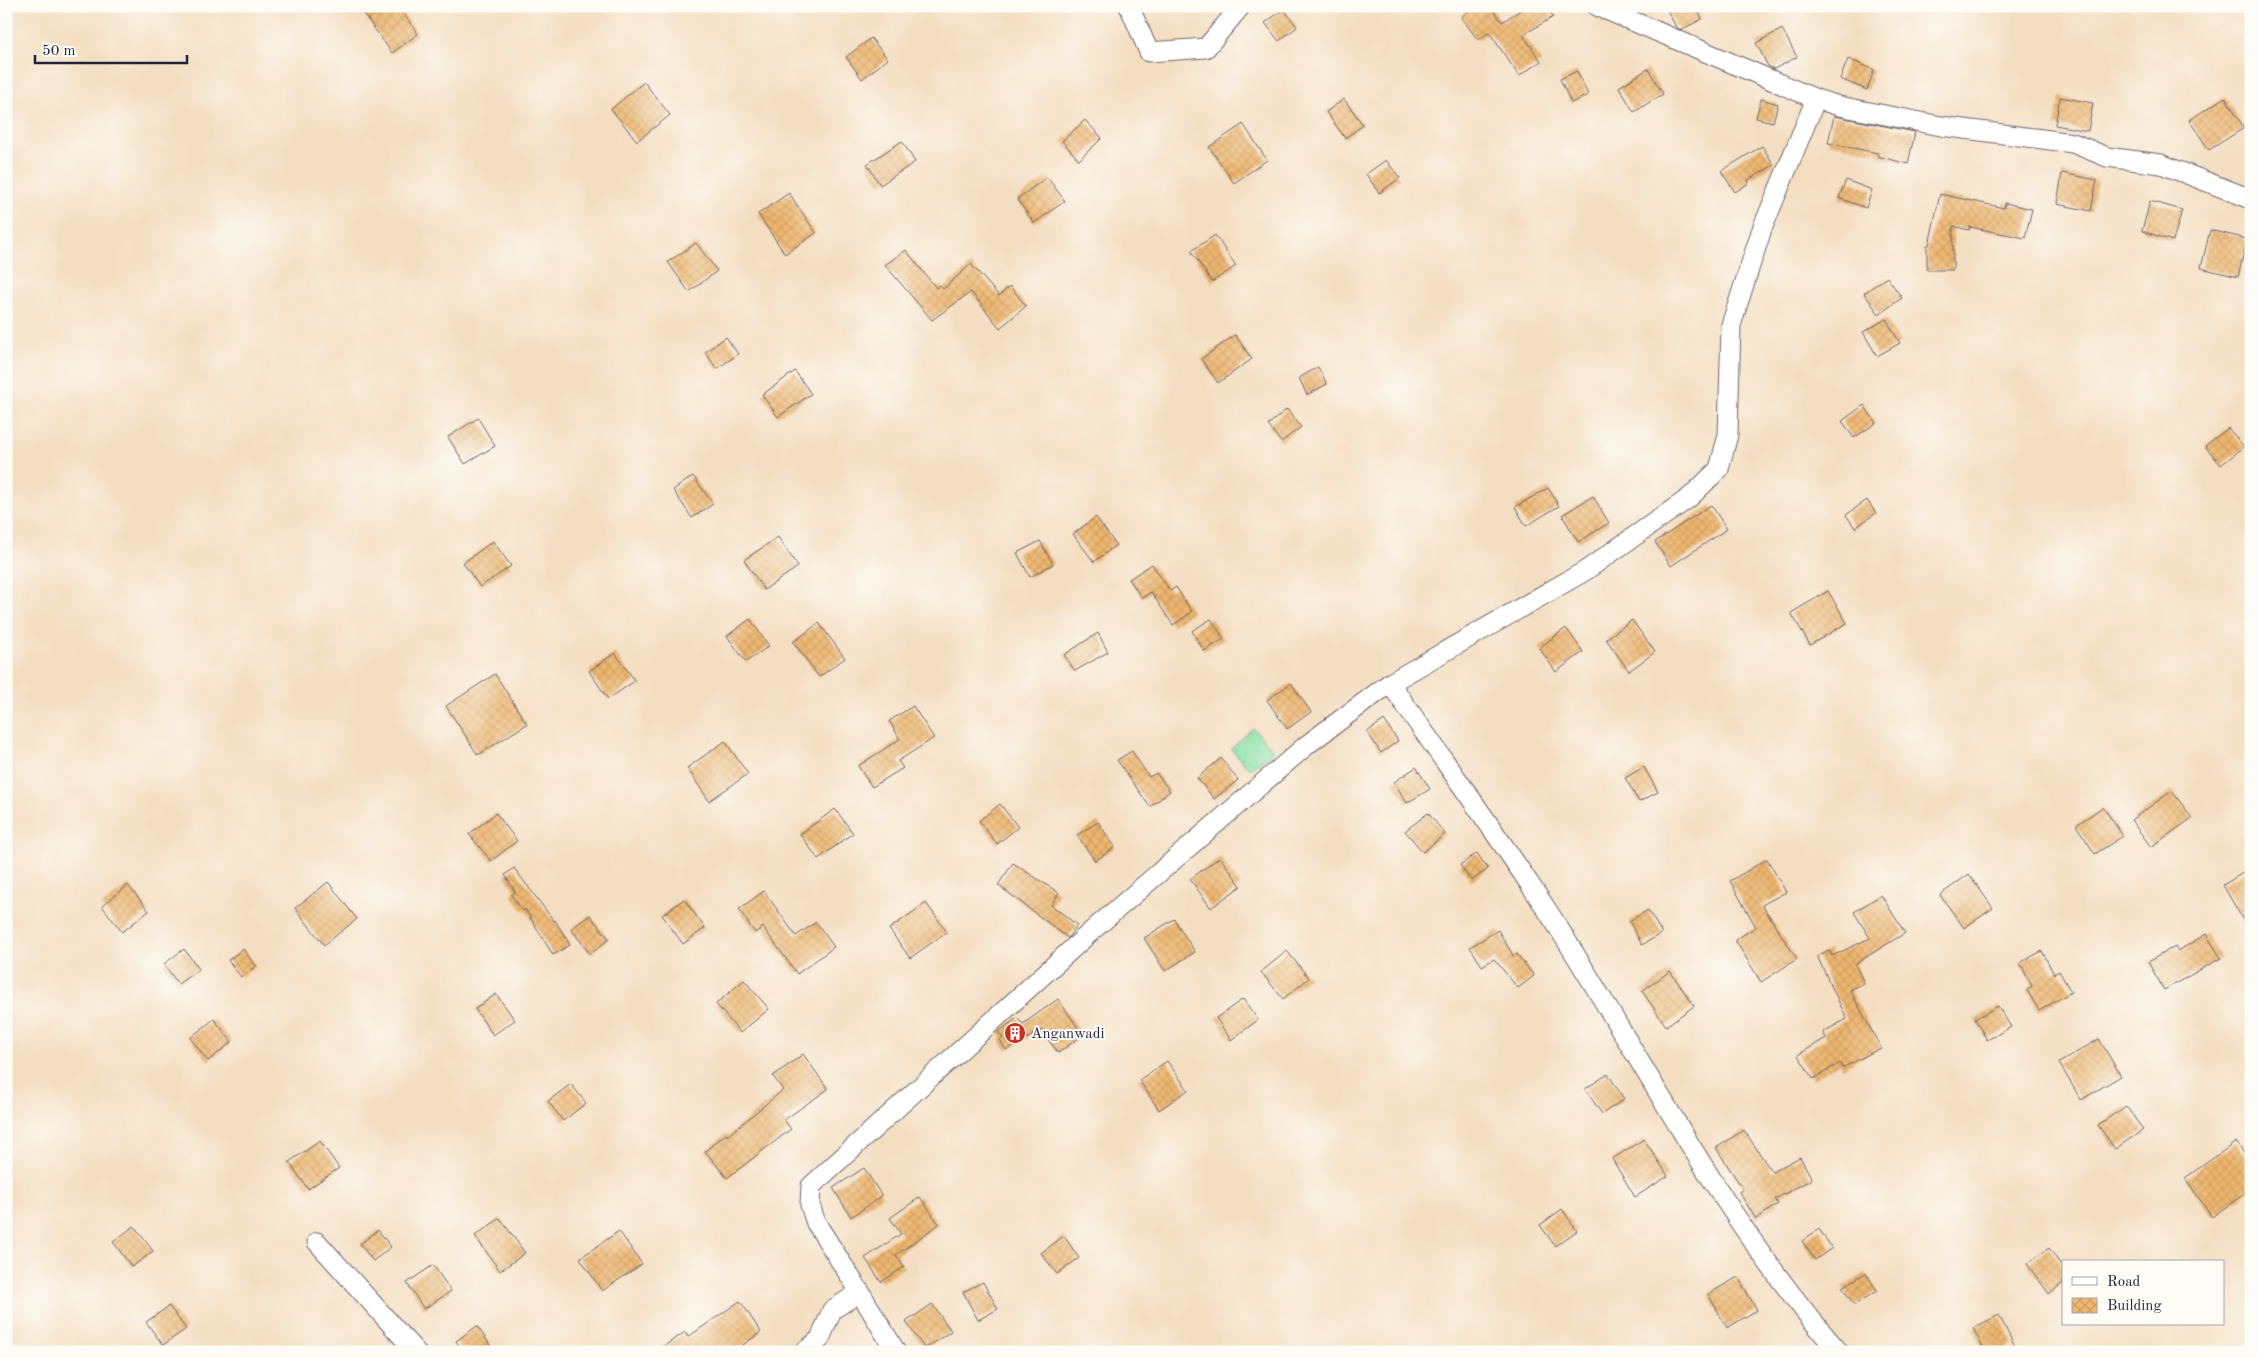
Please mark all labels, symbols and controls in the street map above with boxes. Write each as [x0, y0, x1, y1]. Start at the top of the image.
scale bar [35, 32, 188, 64]
text: 50 m [42, 44, 76, 59]
building icon: Anganwadi [1003, 1021, 1027, 1045]
place label: Anganwadi [1031, 1027, 1105, 1042]
legend [2062, 1260, 2224, 1326]
text: Road [2107, 1275, 2141, 1290]
text: Building [2107, 1299, 2162, 1314]

